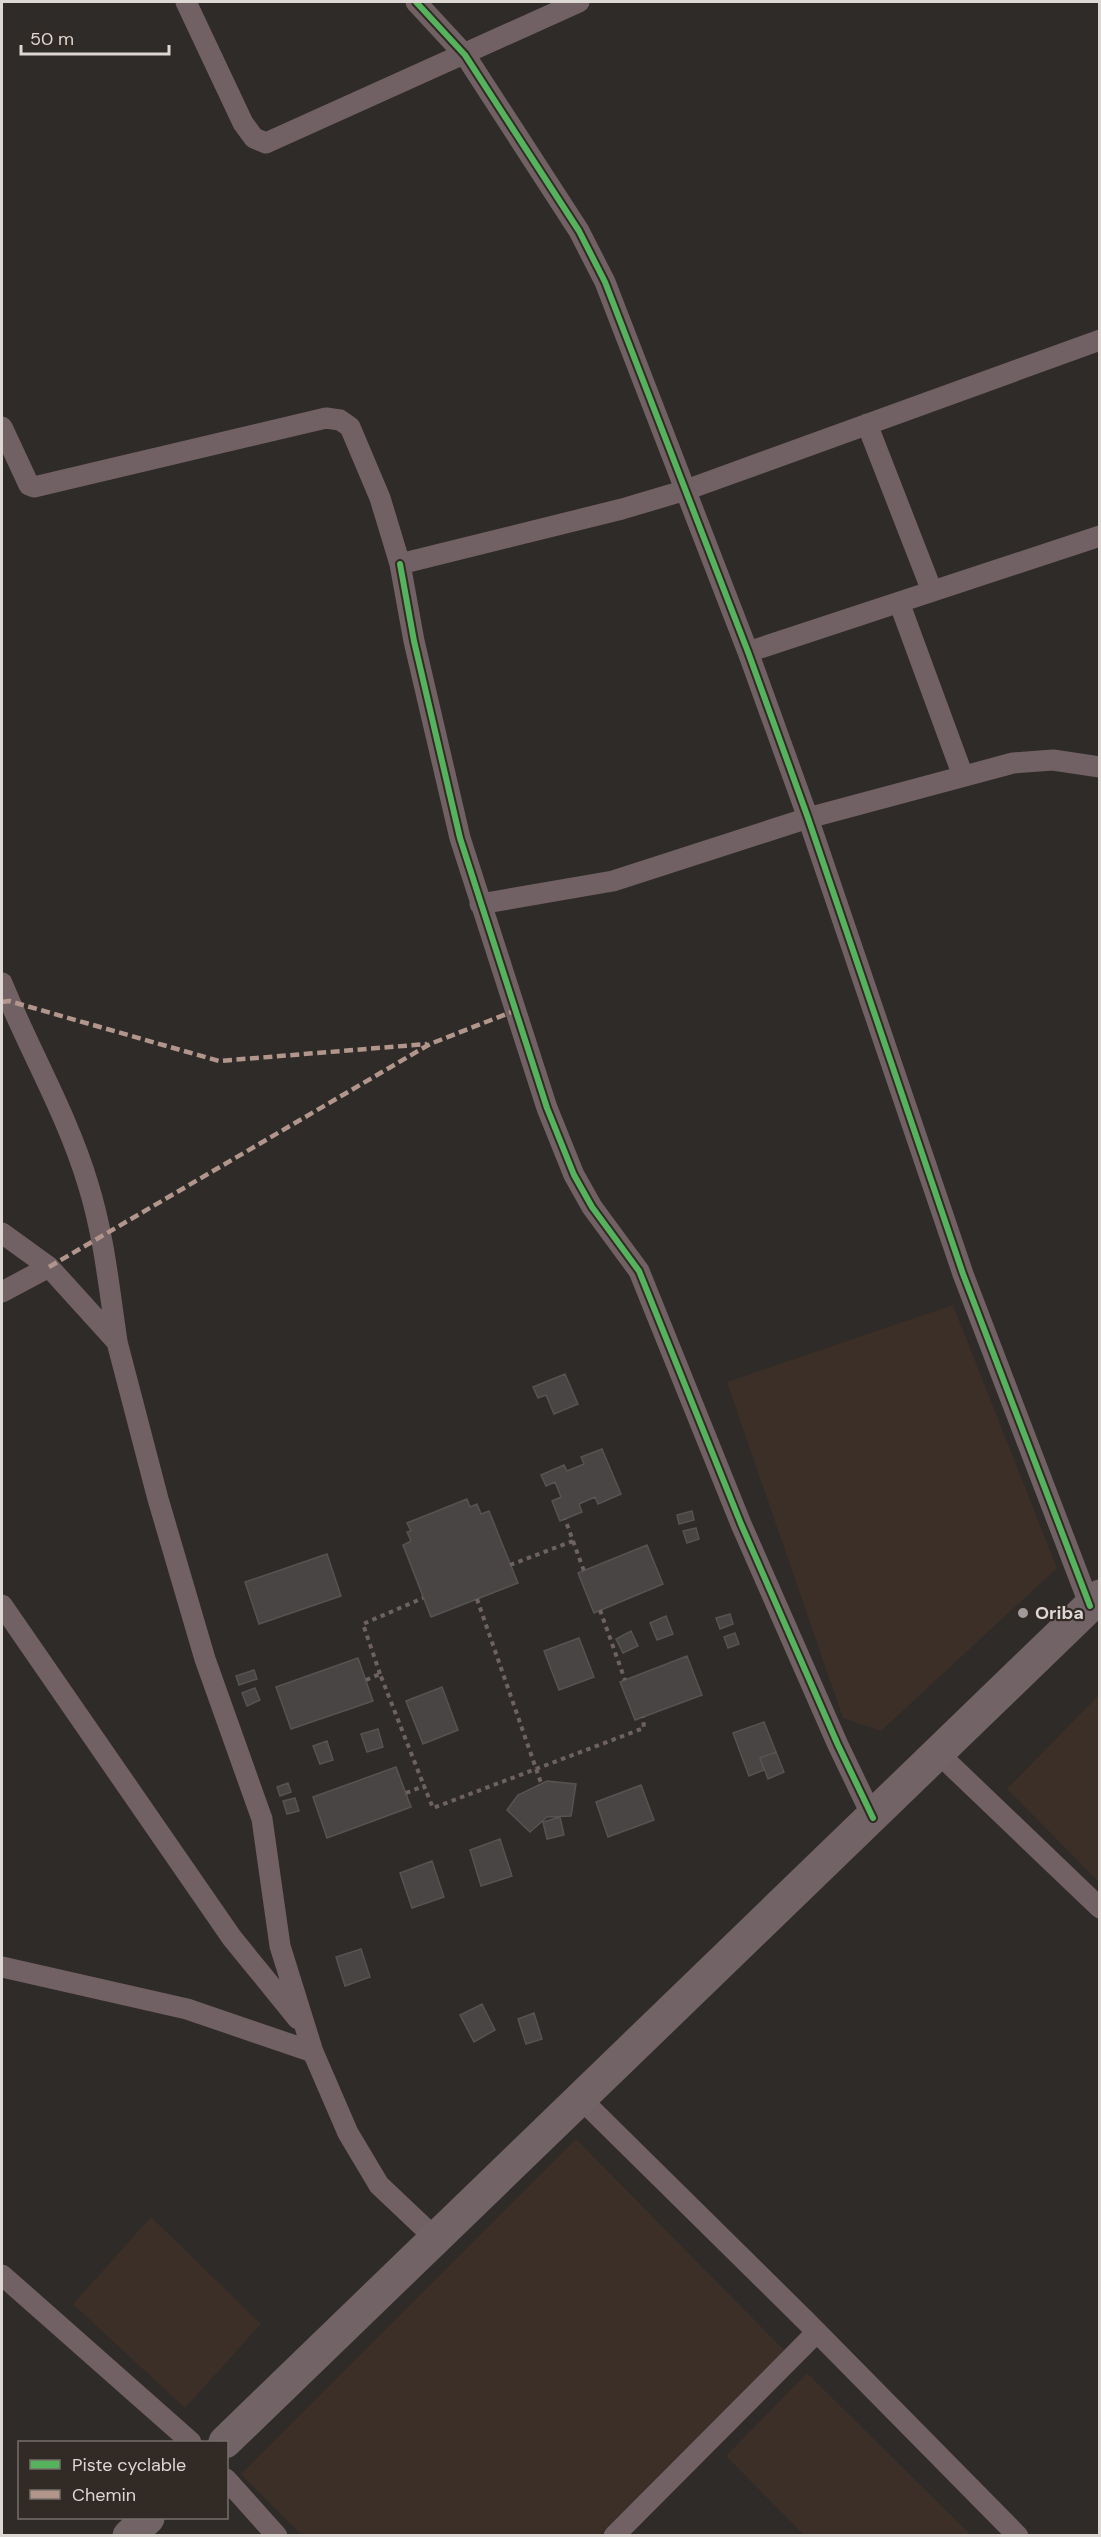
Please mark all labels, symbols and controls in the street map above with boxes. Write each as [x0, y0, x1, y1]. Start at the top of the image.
scale bar [21, 18, 170, 56]
text: 50 m [30, 27, 74, 51]
place label: Oriba [1035, 1601, 1084, 1625]
marker: Oriba [1016, 1606, 1030, 1620]
legend [18, 2441, 228, 2519]
text: Piste cyclable [72, 2453, 186, 2477]
text: Chemin [72, 2483, 136, 2507]

